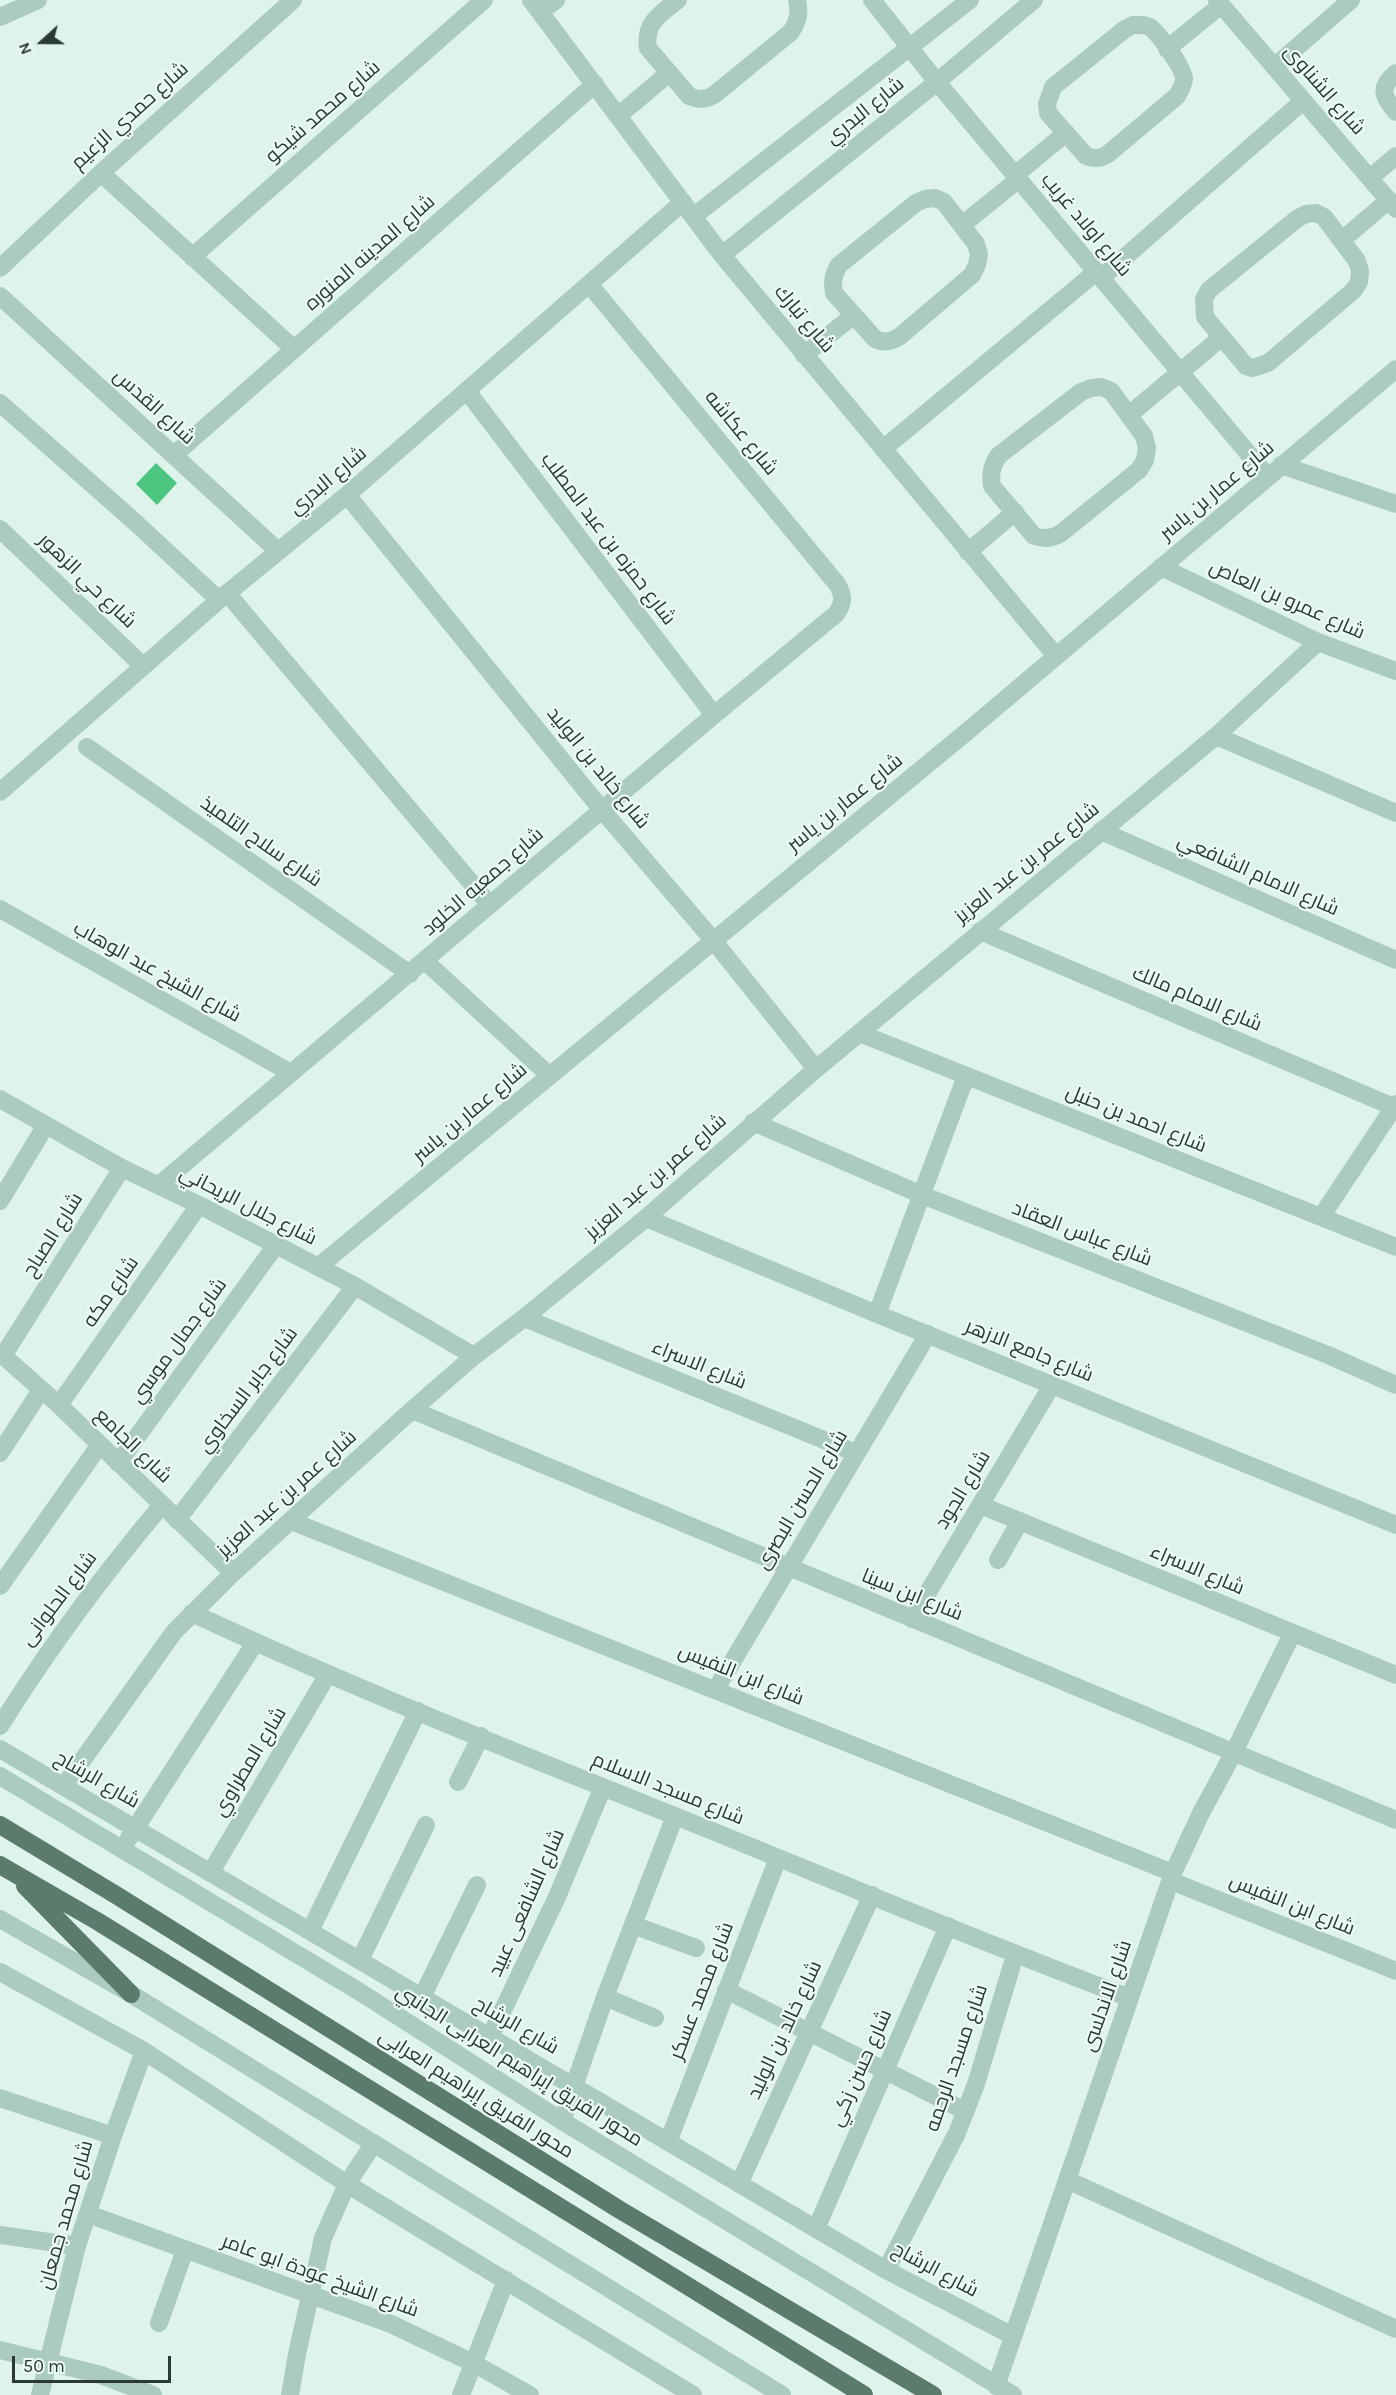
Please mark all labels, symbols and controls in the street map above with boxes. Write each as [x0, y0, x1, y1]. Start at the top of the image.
north arrow [12, 12, 72, 72]
text: N [14, 40, 36, 57]
street label: شارع الشناوى [1278, 40, 1370, 140]
street label: شارع محمد شيكو [261, 56, 385, 168]
street label: شارع حمدي الزعيم [67, 57, 193, 175]
street label: شارع البدري [821, 72, 909, 150]
street label: شارع اولاد غريب [1036, 168, 1136, 282]
street label: شارع المدينه المنوره [300, 190, 440, 316]
street label: شارع تبارك [769, 280, 839, 358]
street label: شارع القدس [108, 364, 200, 450]
street label: شارع عكاشه [699, 386, 783, 480]
street label: شارع عمار بن ياسر [1155, 436, 1279, 546]
street label: شارع البدري [284, 442, 372, 520]
street label: شارع حمزه بن عبد المطلب [535, 448, 681, 630]
street label: شارع حي الزهور [33, 528, 141, 634]
street label: شارع عمرو بن العاص [1205, 555, 1369, 645]
street label: شارع خالد بن الوليد [541, 702, 655, 834]
street label: شارع عمار بن ياسر [782, 749, 908, 857]
street label: شارع سلاح التلميذ [196, 791, 326, 893]
street label: شارع عمر بن عبد العزيز [950, 797, 1104, 929]
street label: شارع جمعيه الخلود [417, 823, 549, 941]
street label: شارع الامام الشافعي [1174, 829, 1342, 921]
street label: شارع الشيخ عبد الوهاب [69, 916, 245, 1028]
street label: شارع الامام مالك [1129, 961, 1265, 1037]
street label: شارع عمار بن ياسر [408, 1058, 532, 1168]
street label: شارع احمد بن حنبل [1062, 1080, 1210, 1158]
street label: شارع عمر بن عبد العزيز [580, 1109, 732, 1245]
street label: شارع جلال الريحاني [175, 1161, 321, 1251]
street label: شارع الصباح [18, 1188, 88, 1282]
street label: شارع عباس العقاد [1009, 1196, 1155, 1272]
street label: شارع مكه [78, 1252, 144, 1332]
street label: شارع جمال موسي [126, 1274, 232, 1408]
street label: شارع جامع الازهر [961, 1314, 1097, 1388]
street label: شارع جابر السخاوي [193, 1322, 303, 1458]
street label: شارع الاسراء [648, 1335, 750, 1395]
street label: شارع الجامع [89, 1403, 177, 1489]
street label: شارع عمر بن عبد العزيز [212, 1425, 362, 1563]
street label: شارع الحسن البصرى [751, 1426, 853, 1574]
street label: شارع الجود [930, 1446, 996, 1534]
street label: شارع الاسراء [1146, 1539, 1248, 1601]
street label: شارع الحلوانى [16, 1547, 102, 1651]
street label: شارع ابن سينا [858, 1564, 966, 1626]
street label: شارع ابن النفيس [675, 1639, 807, 1711]
street label: شارع المطراوي [208, 1703, 292, 1821]
street label: شارع الرشاح [50, 1746, 144, 1814]
street label: شارع مسجد الاسلام [589, 1748, 747, 1830]
street label: شارع الشافعى عبيد [484, 1825, 570, 1981]
street label: شارع ابن النفيس [1226, 1869, 1358, 1941]
street label: شارع محمد عسكر [665, 1919, 739, 2063]
street label: شارع الاندلسى [1077, 1937, 1137, 2055]
street label: شارع خالد بن الوليد [742, 1957, 828, 2103]
street label: محور الفريق إبراهيم العرابى الجانبي [391, 1980, 647, 2152]
street label: شارع مسجد الرحمه [921, 1981, 993, 2135]
street label: شارع الرشاح [469, 1992, 563, 2060]
street label: شارع حسن زكي [824, 2006, 898, 2130]
street label: محور الفريق إبراهيم العرابى [374, 2024, 578, 2164]
street label: شارع محمد جمعان [33, 2138, 99, 2292]
street label: شارع الشيخ عودة ابو عامر [218, 2229, 422, 2323]
street label: شارع الرشاح [888, 2237, 982, 2303]
scale bar [15, 2344, 174, 2382]
text: 50 m [23, 2355, 65, 2377]

